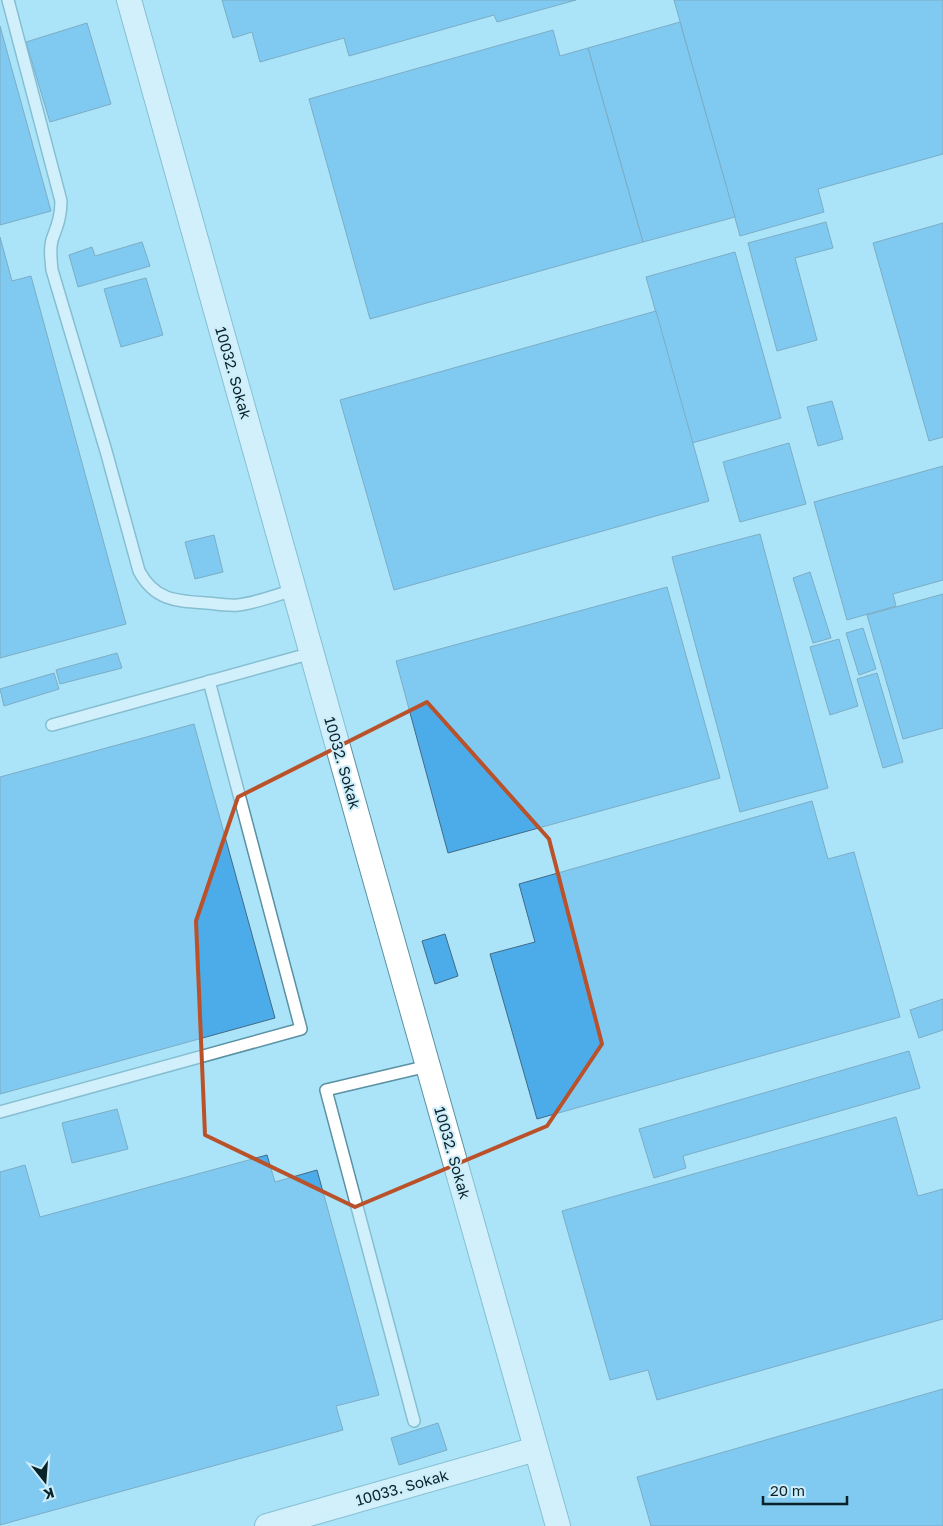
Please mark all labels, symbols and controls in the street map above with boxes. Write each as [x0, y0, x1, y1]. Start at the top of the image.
street label: 10032. Sokak [212, 324, 256, 422]
street label: 10032. Sokak [321, 714, 365, 812]
street label: 10032. Sokak [431, 1104, 475, 1202]
north arrow [20, 1456, 70, 1506]
street label: 10033. Sokak [353, 1465, 451, 1509]
scale bar [763, 1474, 847, 1506]
text: 20 m [770, 1481, 805, 1499]
text: K [42, 1484, 56, 1504]

